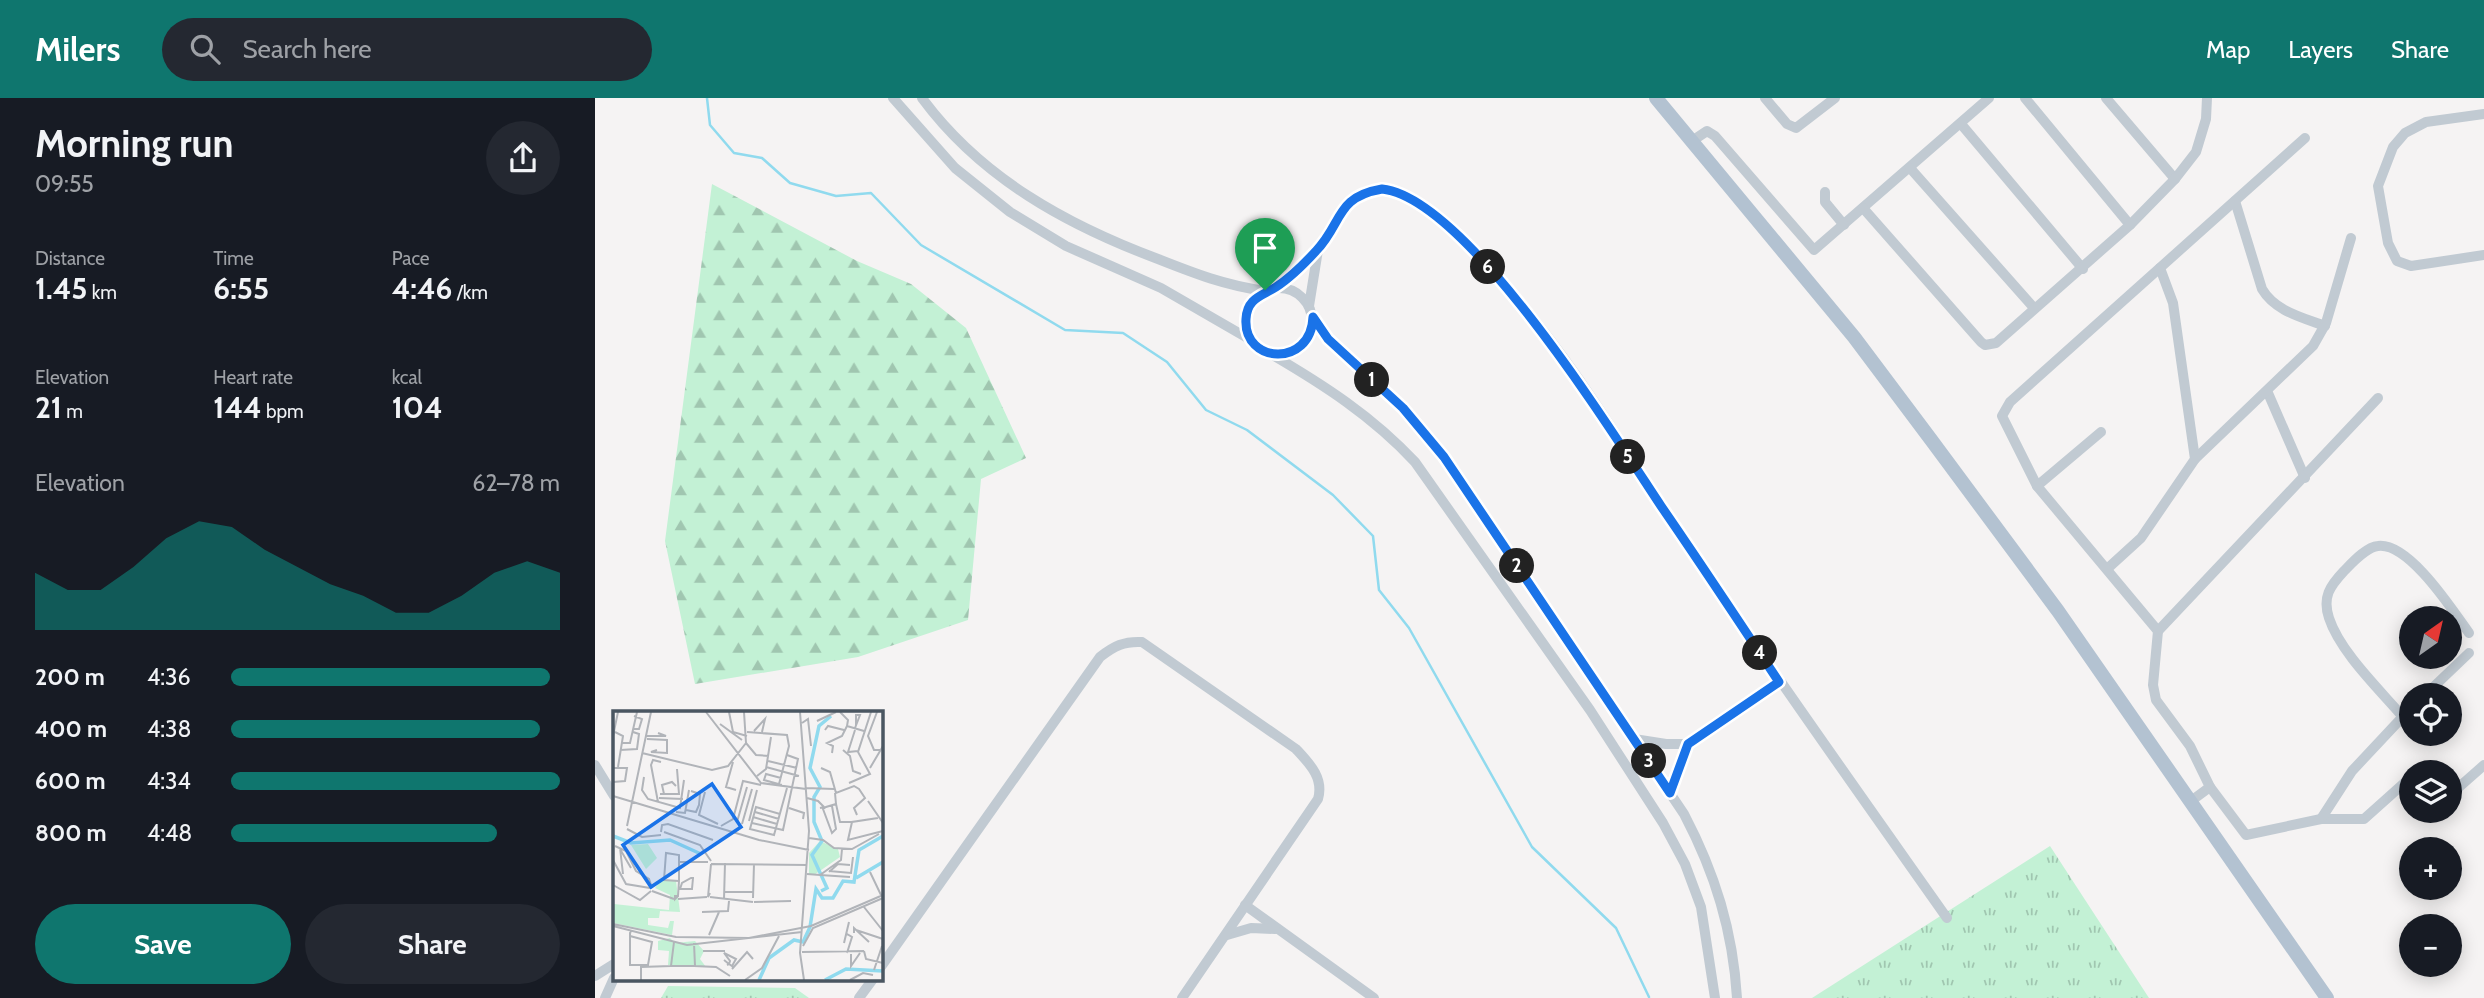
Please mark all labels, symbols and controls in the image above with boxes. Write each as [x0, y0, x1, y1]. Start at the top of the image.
search box [162, 18, 652, 81]
text: Milers [35, 29, 120, 69]
icon: search [186, 30, 224, 68]
text: Search here [242, 33, 372, 65]
text: Map [2206, 35, 2250, 64]
text: Layers [2288, 35, 2353, 64]
text: Share [2391, 35, 2449, 64]
text: Morning run [35, 120, 234, 167]
button: share [486, 121, 560, 195]
text: 09:55 [35, 170, 94, 198]
pin [1235, 218, 1295, 290]
icon: arrive [1246, 229, 1284, 267]
text: Distance [35, 247, 105, 270]
text: Time [213, 247, 254, 270]
text: Pace [392, 247, 430, 270]
pin: 6 [1471, 250, 1505, 284]
text: 6 [1482, 255, 1493, 278]
text: 1.45 [35, 270, 87, 307]
text: 6:55 [213, 270, 269, 307]
text: 4:46 [392, 270, 452, 307]
text: km [87, 281, 117, 304]
text: /km [452, 281, 488, 304]
pin: 1 [1355, 362, 1389, 398]
text: Elevation [35, 366, 109, 389]
text: Heart rate [213, 366, 293, 389]
text: kcal [392, 366, 422, 389]
text: 1 [1368, 368, 1375, 391]
text: 21 [35, 389, 62, 426]
text: 144 [213, 389, 262, 426]
text: 104 [392, 389, 443, 426]
text: m [62, 400, 83, 423]
text: bpm [262, 400, 304, 423]
pin: 5 [1611, 440, 1645, 474]
text: 5 [1622, 445, 1633, 468]
text: Elevation [35, 469, 125, 497]
text: 62–78 m [472, 469, 560, 497]
pin: 2 [1499, 548, 1535, 584]
text: 2 [1511, 554, 1522, 577]
north arrow [2399, 606, 2462, 668]
map controls [2399, 606, 2462, 977]
pin: 4 [1743, 636, 1777, 670]
text: 4 [1754, 641, 1765, 664]
text: 200 m [35, 663, 105, 691]
text: 4:36 [147, 663, 191, 691]
button: locate [2399, 683, 2462, 746]
inset map [613, 711, 882, 981]
text: 400 m [35, 715, 107, 743]
text: 4:38 [147, 715, 191, 743]
pin: 3 [1631, 744, 1667, 778]
text: 3 [1643, 749, 1654, 772]
button: layers [2399, 760, 2462, 823]
text: 600 m [35, 767, 106, 795]
text: 4:34 [147, 767, 191, 795]
text: 800 m [35, 819, 107, 847]
text: 4:48 [147, 819, 192, 847]
button: + [2399, 837, 2462, 900]
button: Save [35, 904, 291, 984]
button: Share [305, 904, 560, 984]
button: − [2399, 914, 2462, 977]

